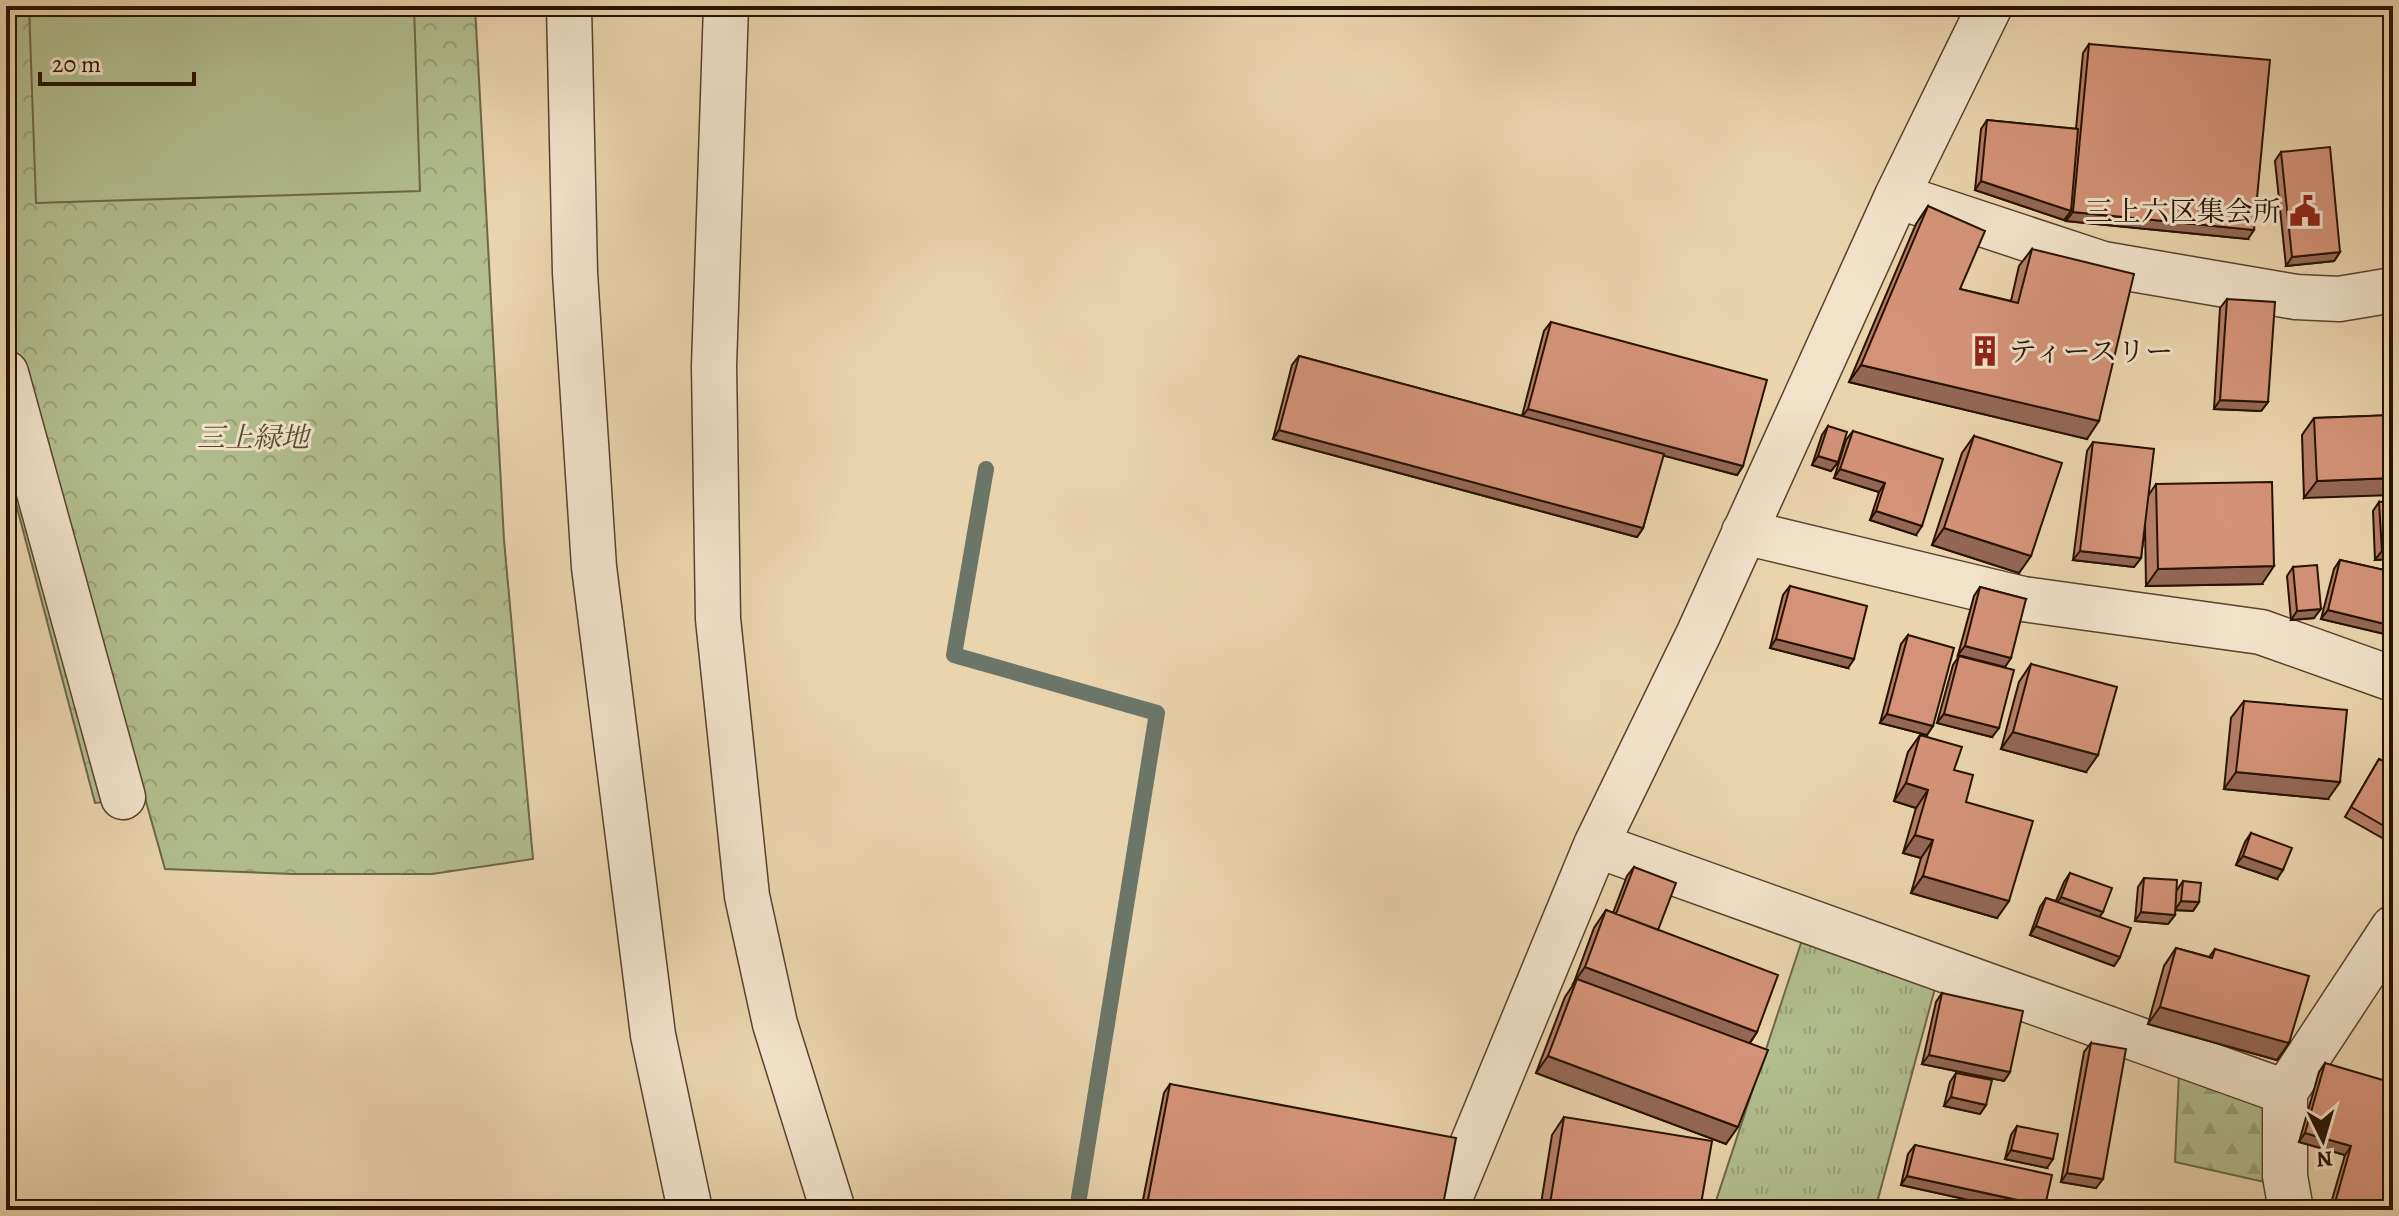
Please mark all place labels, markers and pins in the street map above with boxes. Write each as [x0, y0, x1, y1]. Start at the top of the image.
place label: 三上六区集会所 [2085, 193, 2281, 231]
public building icon: 三上六区集会所 [2288, 194, 2322, 228]
place label: ティースリー [2009, 333, 2173, 371]
building icon: ティースリー [1968, 334, 2002, 368]

